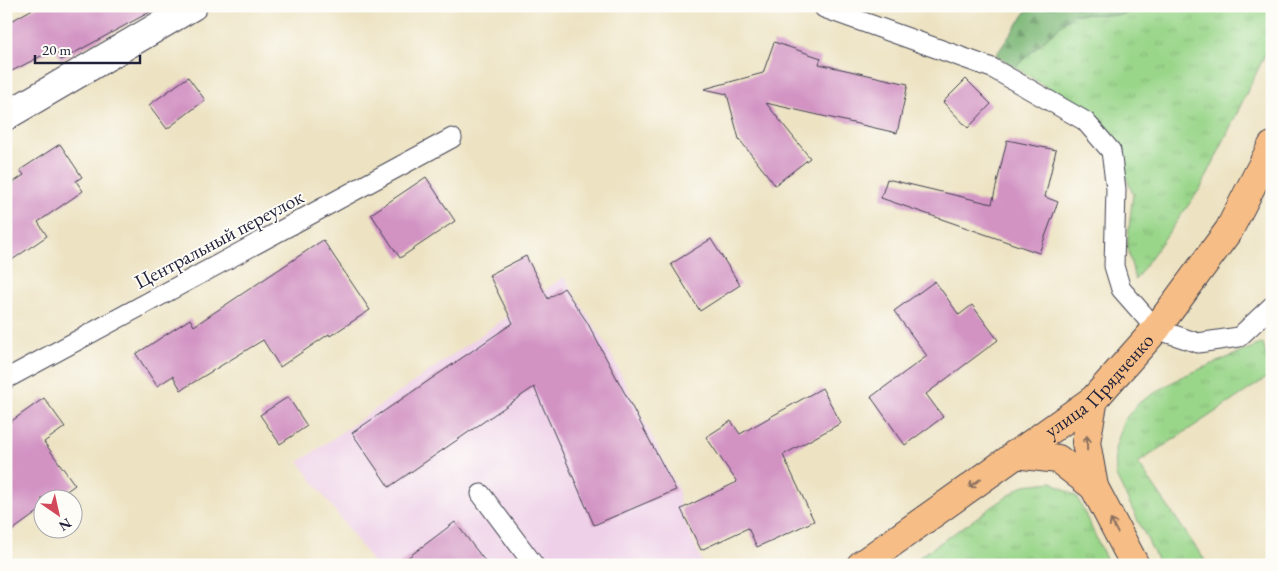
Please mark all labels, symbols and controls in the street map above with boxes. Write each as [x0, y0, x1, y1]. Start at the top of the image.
scale bar [35, 32, 140, 64]
text: 20 m [42, 40, 71, 59]
street label: Центральный переулок [130, 183, 308, 295]
street label: улица Прядченко [1039, 328, 1159, 443]
one-way arrow [1082, 435, 1092, 452]
one-way arrow [968, 478, 982, 488]
north arrow [32, 488, 82, 538]
text: N [55, 514, 75, 536]
one-way arrow [1109, 519, 1118, 534]

